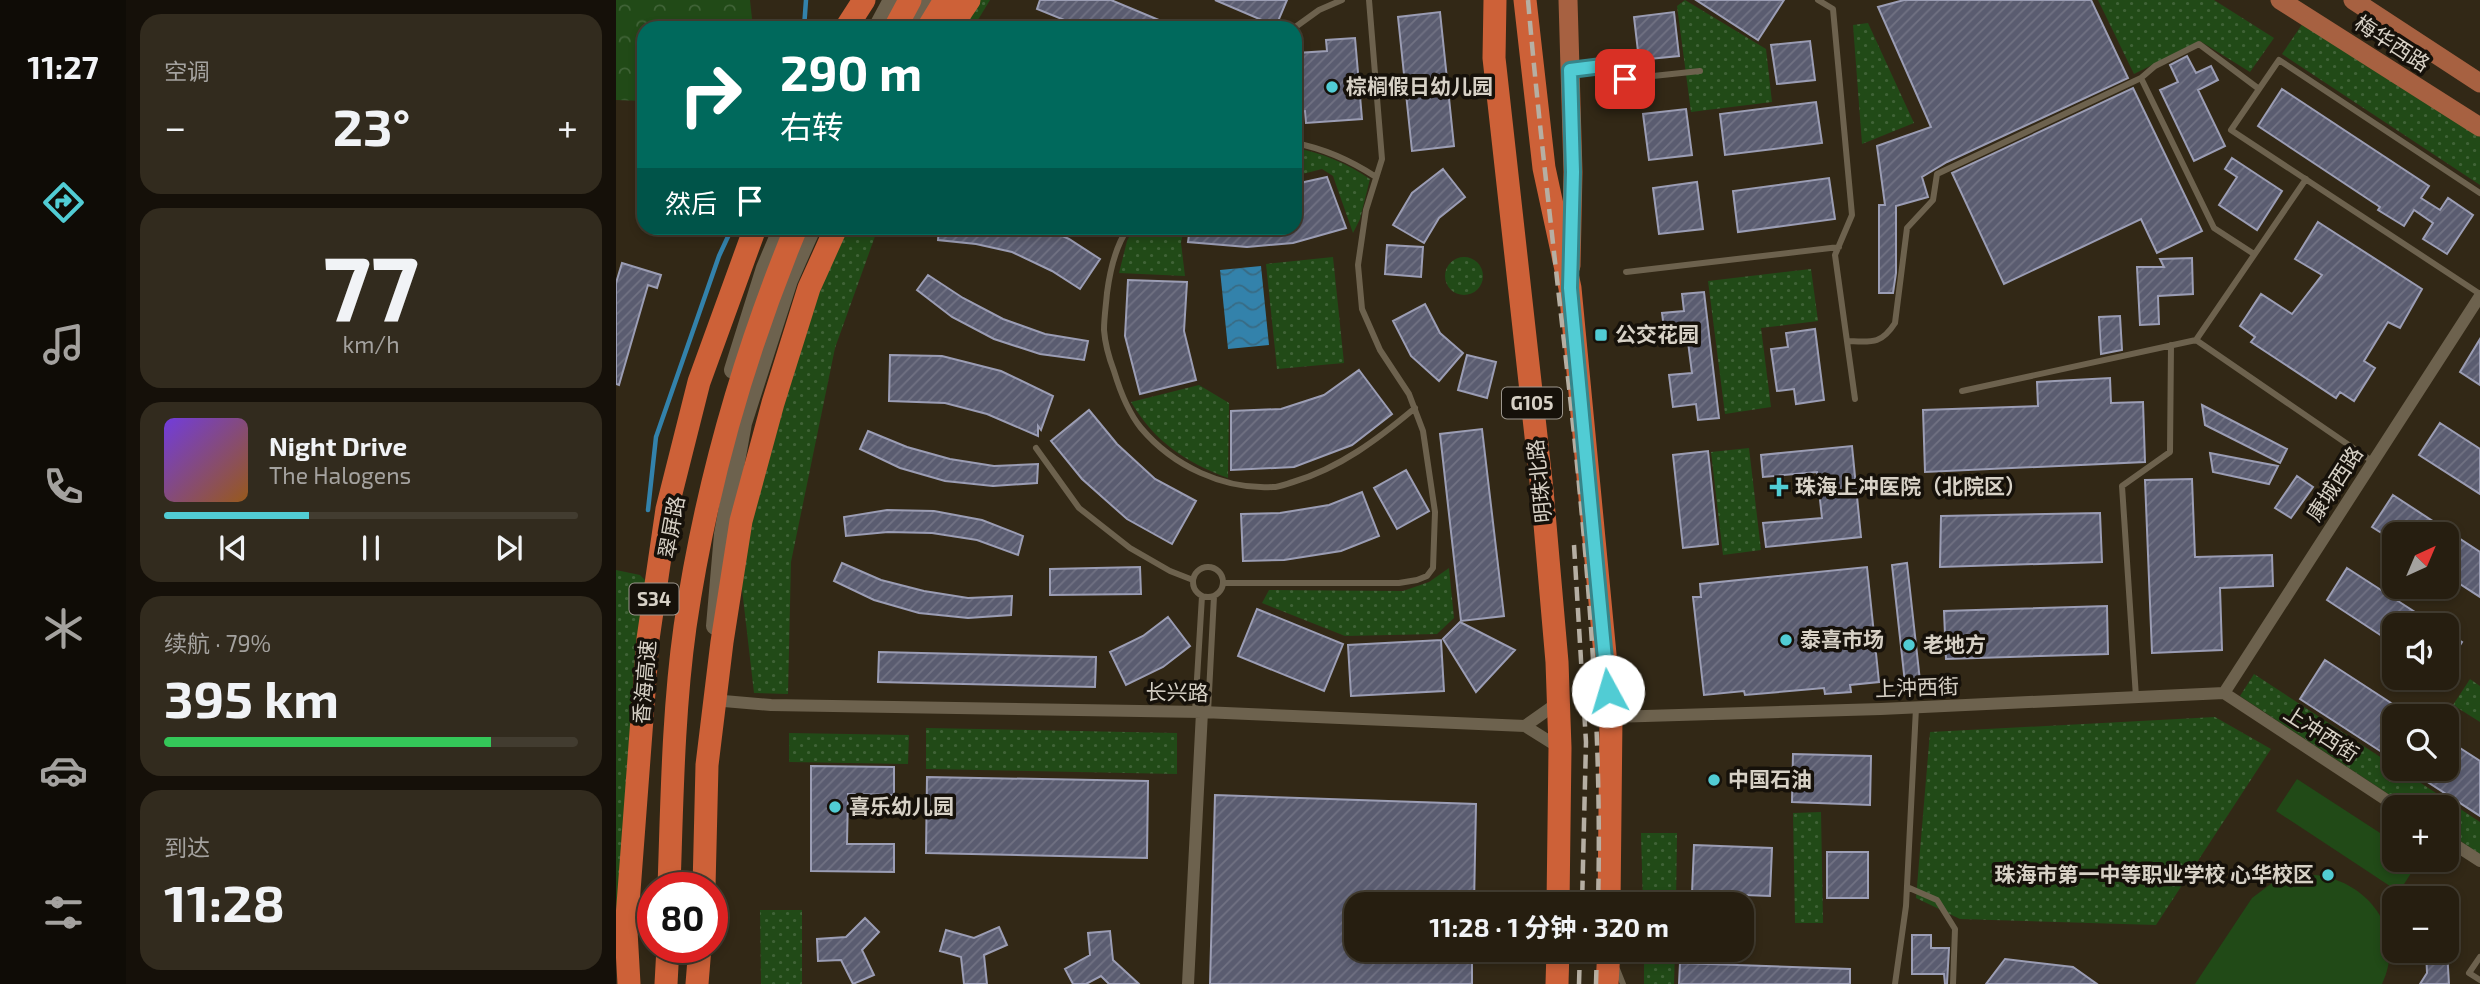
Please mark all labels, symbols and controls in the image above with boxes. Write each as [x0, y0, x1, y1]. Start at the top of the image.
street label: 梅华西路 [2351, 9, 2435, 76]
text: 290 m [780, 42, 922, 101]
text: 11:27 [27, 47, 99, 85]
icon: right [665, 49, 756, 140]
pin [1595, 49, 1655, 109]
text: 空调 [164, 57, 210, 85]
icon: arrive [1606, 60, 1644, 98]
place label: 棕榈假日幼儿园 [1346, 73, 1493, 98]
marker: 棕榈假日幼儿园 [1324, 79, 1340, 95]
text: 23° [333, 94, 410, 156]
text: − [164, 103, 186, 149]
text: + [557, 103, 578, 149]
text: 右转 [780, 107, 844, 145]
icon: directions [39, 178, 88, 227]
icon: arrive [731, 182, 769, 220]
text: 然后 [665, 187, 717, 218]
text: 77 [323, 230, 419, 339]
icon: music [39, 320, 88, 369]
place label: 公交花园 [1615, 321, 1699, 346]
marker: 公交花园 [1593, 327, 1609, 343]
text: km/h [342, 330, 400, 358]
road number: G105 [1502, 388, 1562, 418]
text: Night Drive [269, 430, 407, 461]
street label: 明珠北路 [1522, 438, 1555, 524]
street label: 康城西路 [2300, 441, 2367, 525]
text: The Halogens [269, 461, 411, 489]
icon: phone [39, 462, 88, 511]
place label: 珠海上冲医院（北院区） [1795, 473, 2026, 498]
marker: 珠海上冲医院（北院区） [1769, 477, 1789, 497]
street label: 翠屏路 [653, 494, 688, 560]
north arrow [2382, 522, 2459, 598]
map controls [2382, 522, 2459, 963]
icon: previous [214, 529, 252, 567]
icon: pause [352, 529, 390, 567]
icon: next [490, 529, 528, 567]
road number: S34 [630, 584, 678, 614]
icon: climate [39, 604, 88, 653]
button: sound [2382, 613, 2459, 690]
place label: 泰喜市场 [1800, 626, 1884, 651]
text: 续航 · 79% [164, 629, 271, 657]
place label: 老地方 [1923, 631, 1986, 656]
marker: 泰喜市场 [1778, 632, 1794, 648]
marker: 老地方 [1901, 637, 1917, 653]
street label: 香海高速 [627, 639, 660, 725]
position arrow [1571, 654, 1645, 728]
text: 395 km [164, 666, 339, 728]
street label: 上沖西街 [1875, 673, 1959, 700]
street label: 长兴路 [1145, 678, 1209, 705]
street label: 上冲西街 [2280, 699, 2364, 766]
button: search [2382, 704, 2459, 781]
icon: car [39, 746, 88, 795]
place label: 中国石油 [1728, 766, 1812, 791]
marker: 中国石油 [1706, 772, 1722, 788]
place label: 喜乐幼儿园 [849, 793, 954, 818]
button: + [2382, 795, 2459, 872]
marker: 喜乐幼儿园 [827, 799, 843, 815]
text: 到达 [164, 833, 210, 861]
place label: 珠海市第一中等职业学校 心华校区 [1994, 861, 2314, 886]
marker: 珠海市第一中等职业学校 心华校区 [2320, 867, 2336, 883]
text: 11:28 [164, 870, 285, 932]
speed limit sign: 80 [637, 872, 728, 963]
button: − [2382, 886, 2459, 963]
icon: filters [39, 888, 88, 937]
text: 11:28 · 1 分钟 · 320 m [1429, 911, 1669, 942]

